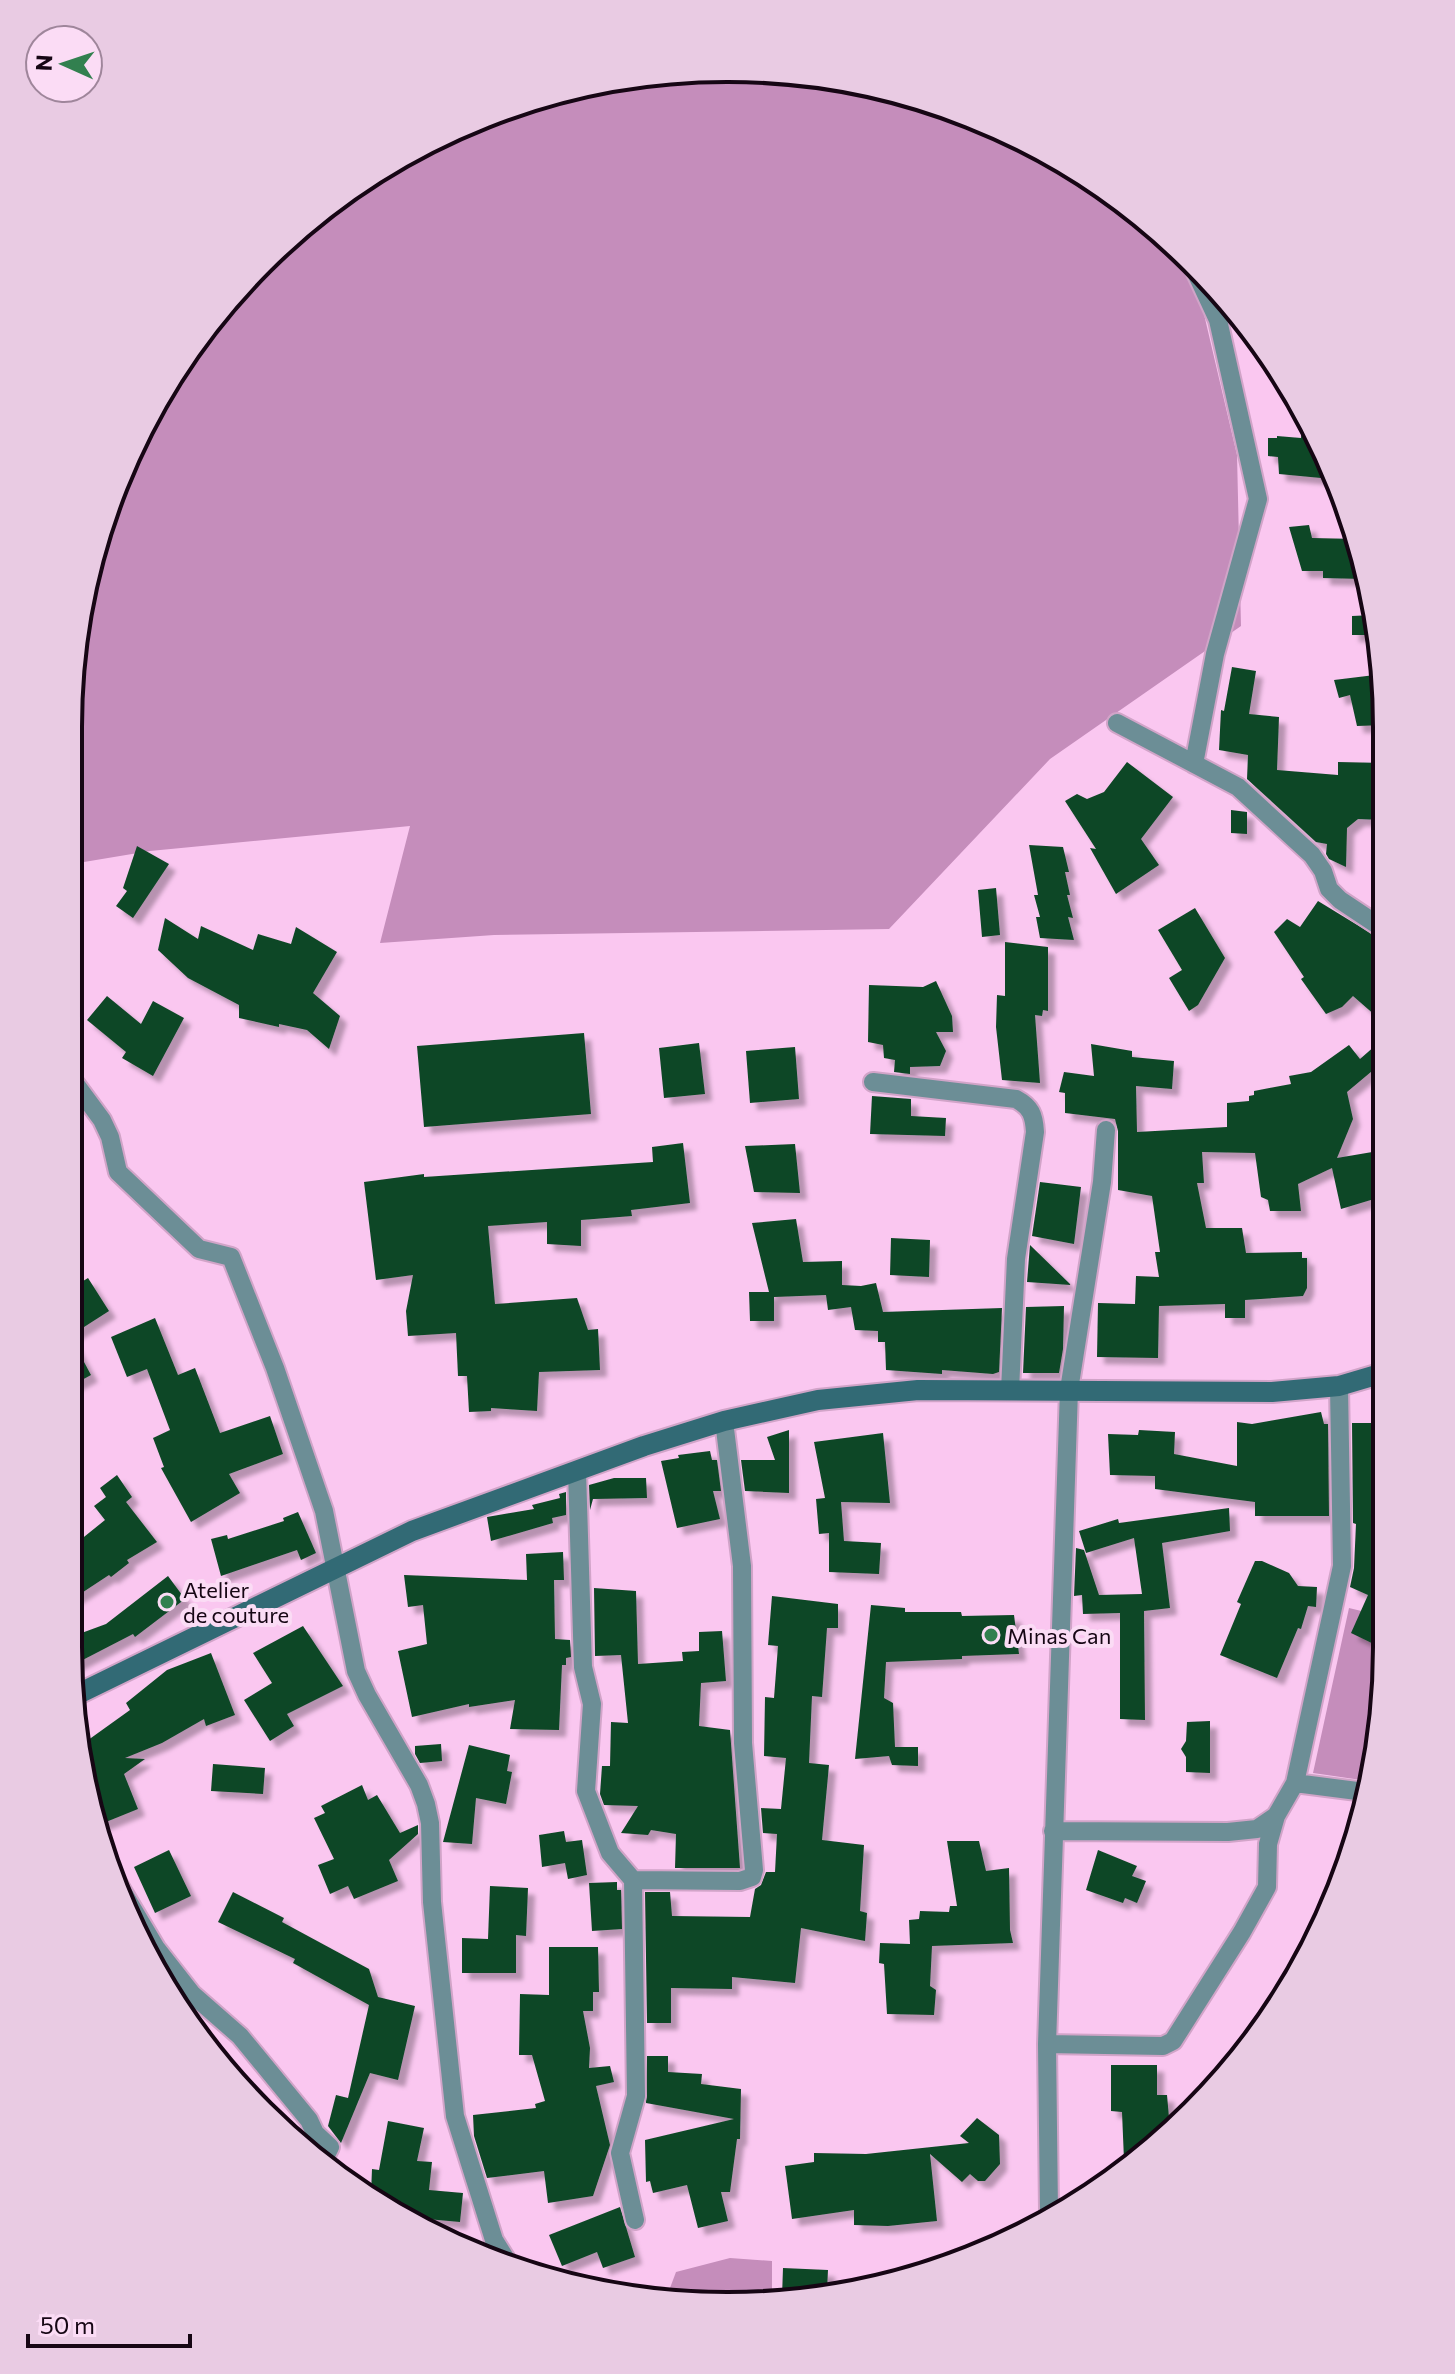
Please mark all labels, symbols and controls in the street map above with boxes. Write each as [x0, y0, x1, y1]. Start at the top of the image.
north arrow [24, 24, 104, 104]
text: N [30, 54, 57, 72]
place label: Atelier de couture [183, 1576, 289, 1628]
marker: Atelier de couture [158, 1593, 176, 1611]
place label: Minas Can [1007, 1622, 1111, 1649]
marker: Minas Can [982, 1626, 1000, 1644]
scale bar [28, 2298, 190, 2348]
text: 50 m [40, 2310, 95, 2339]

